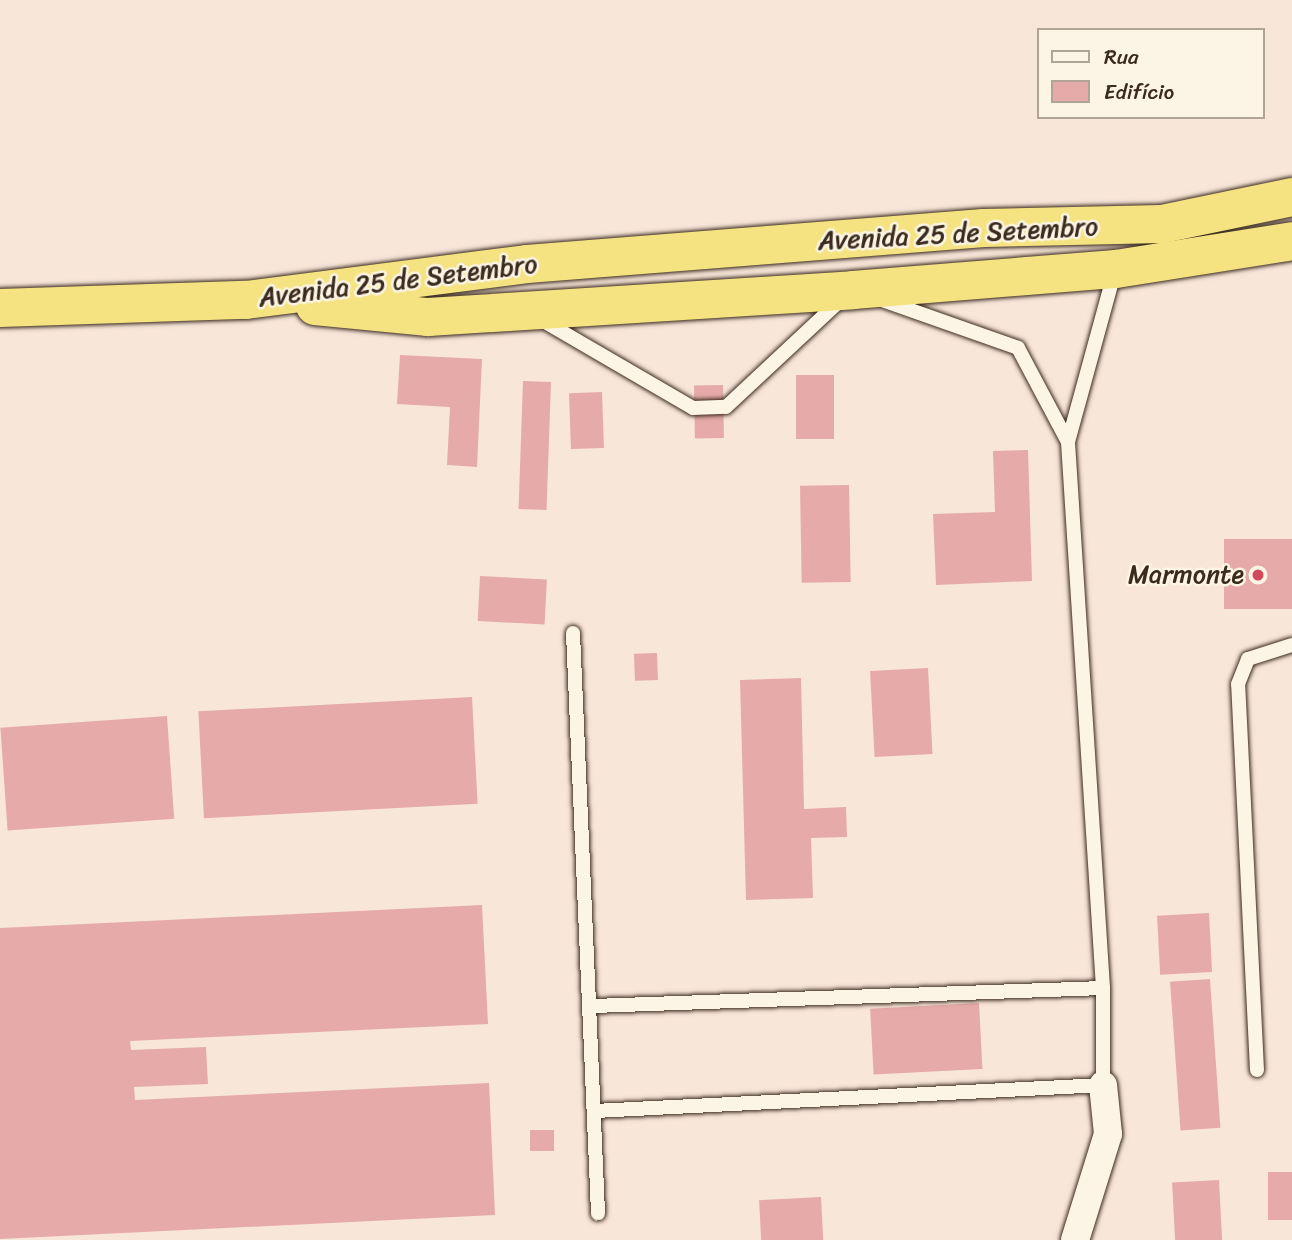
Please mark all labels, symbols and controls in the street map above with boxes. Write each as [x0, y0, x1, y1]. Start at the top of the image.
legend [1036, 28, 1264, 119]
text: Rua [1104, 38, 1139, 76]
text: Edifício [1104, 73, 1174, 111]
street label: Avenida 25 de Setembro [817, 211, 1099, 257]
street label: Avenida 25 de Setembro [257, 248, 539, 314]
place label: Marmonte [1128, 559, 1244, 591]
marker: Marmonte [1250, 567, 1266, 583]

